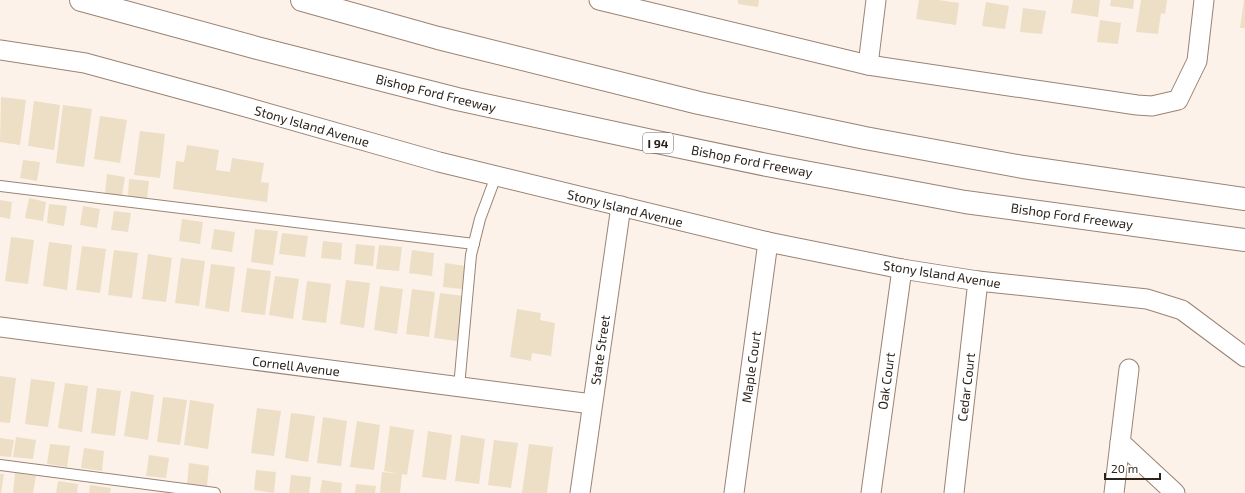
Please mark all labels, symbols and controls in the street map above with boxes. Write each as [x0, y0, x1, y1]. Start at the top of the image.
street label: Bishop Ford Freeway [374, 70, 498, 116]
street label: Stony Island Avenue [253, 102, 371, 150]
road number: I 94 [643, 133, 673, 153]
street label: Bishop Ford Freeway [690, 141, 814, 181]
street label: Stony Island Avenue [565, 186, 685, 230]
street label: Bishop Ford Freeway [1010, 199, 1134, 233]
street label: Stony Island Avenue [882, 257, 1002, 291]
street label: State Street [587, 314, 613, 386]
street label: Maple Court [738, 330, 764, 404]
street label: Oak Court [874, 351, 898, 411]
street label: Cedar Court [954, 352, 978, 422]
street label: Cornell Avenue [251, 353, 341, 379]
scale bar [1105, 455, 1160, 481]
text: 20 m [1111, 461, 1138, 475]

